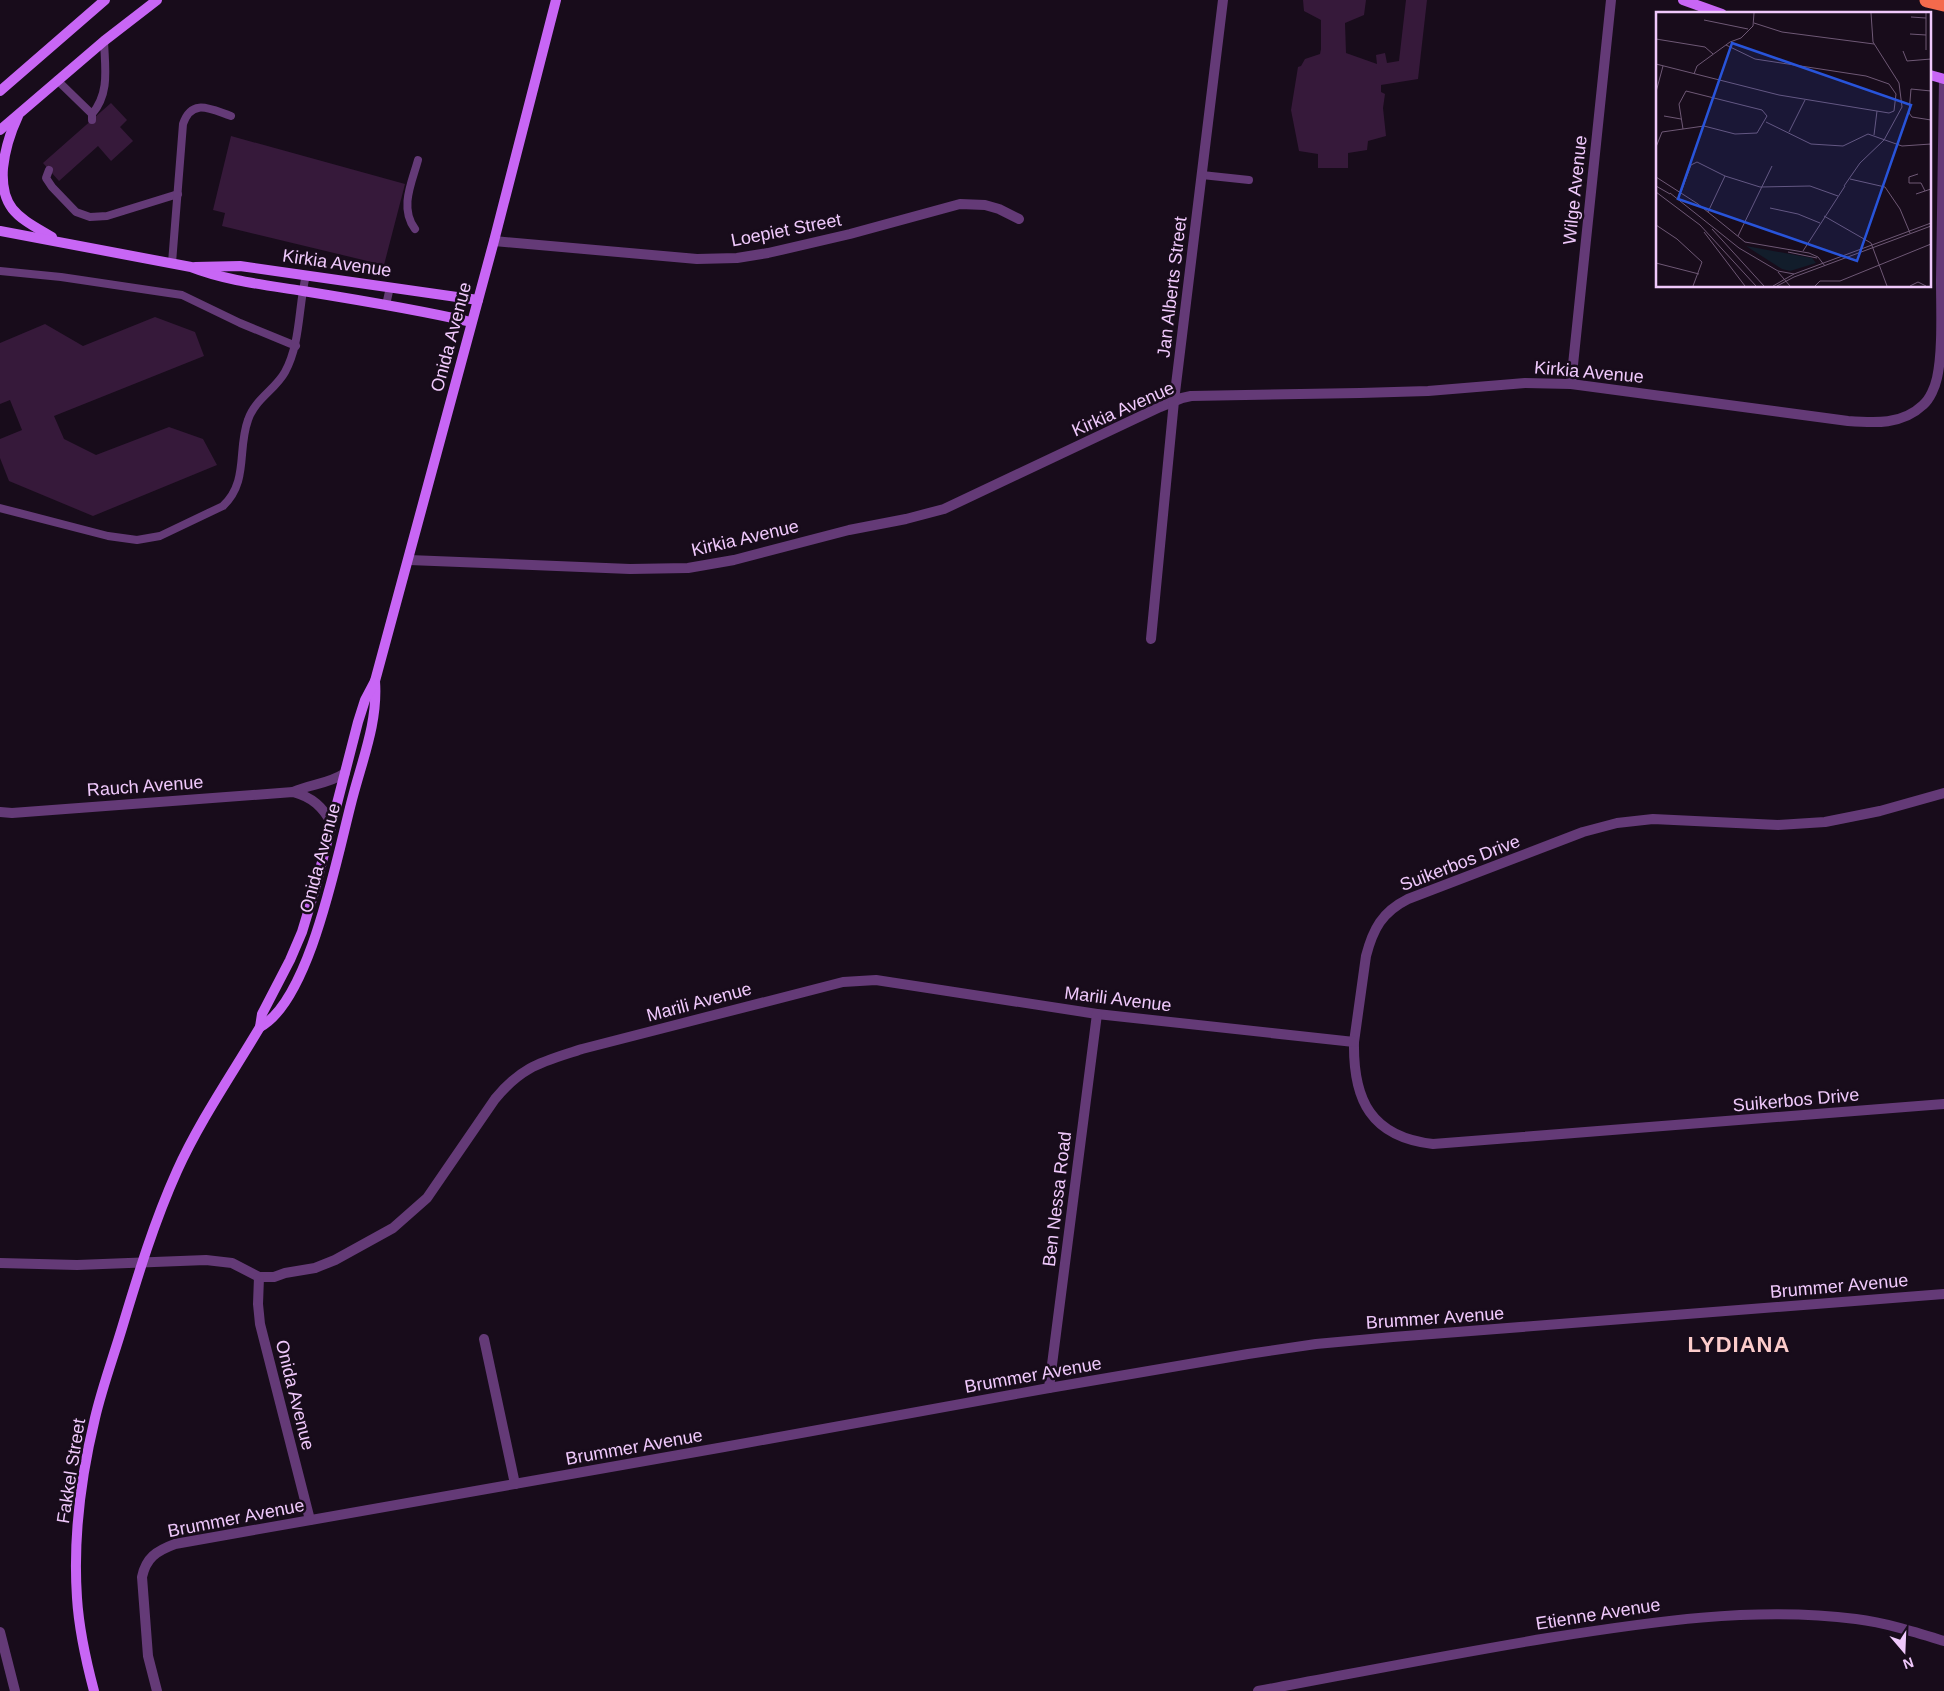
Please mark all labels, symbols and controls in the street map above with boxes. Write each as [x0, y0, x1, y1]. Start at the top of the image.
inset map [1656, 12, 1932, 288]
street label: Wilge Avenue [1559, 134, 1591, 246]
street label: Loepiet Street [729, 209, 843, 251]
street label: Jan Alberts Street [1153, 215, 1191, 359]
street label: Kirkia Avenue [281, 245, 393, 281]
street label: Onida Avenue [427, 280, 475, 394]
street label: Kirkia Avenue [1533, 357, 1645, 387]
street label: Kirkia Avenue [1069, 378, 1177, 440]
street label: Kirkia Avenue [689, 516, 801, 560]
street label: Rauch Avenue [86, 772, 204, 800]
street label: Onida Avenue [296, 801, 344, 915]
street label: Suikerbos Drive [1397, 831, 1523, 895]
street label: Marili Avenue [644, 978, 754, 1026]
street label: Marili Avenue [1063, 983, 1173, 1015]
street label: Suikerbos Drive [1732, 1085, 1860, 1115]
street label: Ben Nessa Road [1039, 1130, 1075, 1268]
street label: Brummer Avenue [1769, 1270, 1909, 1302]
street label: Brummer Avenue [1365, 1303, 1505, 1333]
district label: LYDIANA [1688, 1332, 1790, 1357]
street label: Onida Avenue [272, 1338, 318, 1452]
street label: Brummer Avenue [963, 1353, 1103, 1397]
street label: Fakkel Street [53, 1417, 89, 1525]
street label: Brummer Avenue [564, 1425, 704, 1469]
street label: Brummer Avenue [166, 1495, 306, 1541]
street label: Etienne Avenue [1534, 1594, 1662, 1634]
north arrow [1879, 1626, 1929, 1676]
text: N [1901, 1654, 1916, 1673]

